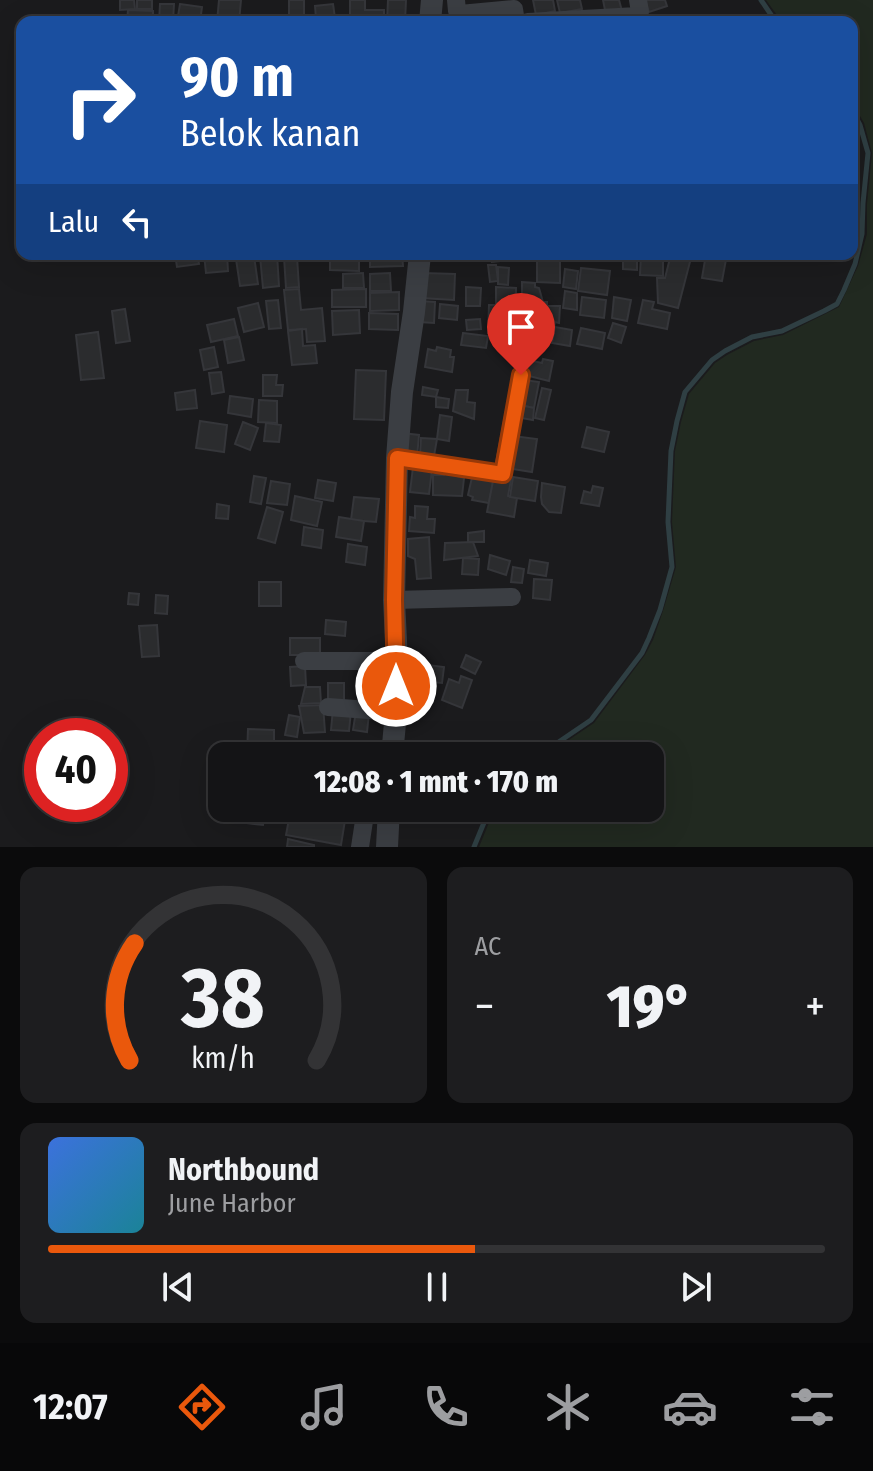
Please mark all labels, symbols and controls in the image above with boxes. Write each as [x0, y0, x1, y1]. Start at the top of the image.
text: 90 m [180, 44, 294, 111]
icon: right [48, 48, 152, 152]
text: Belok kanan [180, 112, 360, 156]
icon: left [115, 200, 159, 244]
text: Lalu [48, 204, 99, 240]
pin [487, 293, 555, 375]
icon: arrive [499, 305, 543, 349]
position arrow [354, 644, 438, 728]
speed limit sign: 40 [24, 718, 128, 822]
text: 12:08 · 1 mnt · 170 m [314, 764, 558, 800]
text: AC [475, 931, 501, 962]
text: 38 [181, 949, 265, 1049]
text: 19° [607, 971, 693, 1043]
text: − [475, 980, 494, 1033]
text: + [805, 980, 825, 1033]
text: km/h [191, 1041, 255, 1076]
text: Northbound [168, 1152, 319, 1188]
text: June Harbor [168, 1188, 296, 1219]
icon: previous [156, 1265, 200, 1309]
icon: pause [415, 1265, 459, 1309]
icon: next [674, 1265, 718, 1309]
icon: directions [174, 1379, 230, 1435]
icon: music [296, 1379, 352, 1435]
icon: phone [418, 1379, 474, 1435]
icon: climate [540, 1379, 596, 1435]
icon: car [662, 1379, 718, 1435]
icon: filters [784, 1379, 840, 1435]
text: 12:07 [33, 1385, 108, 1429]

